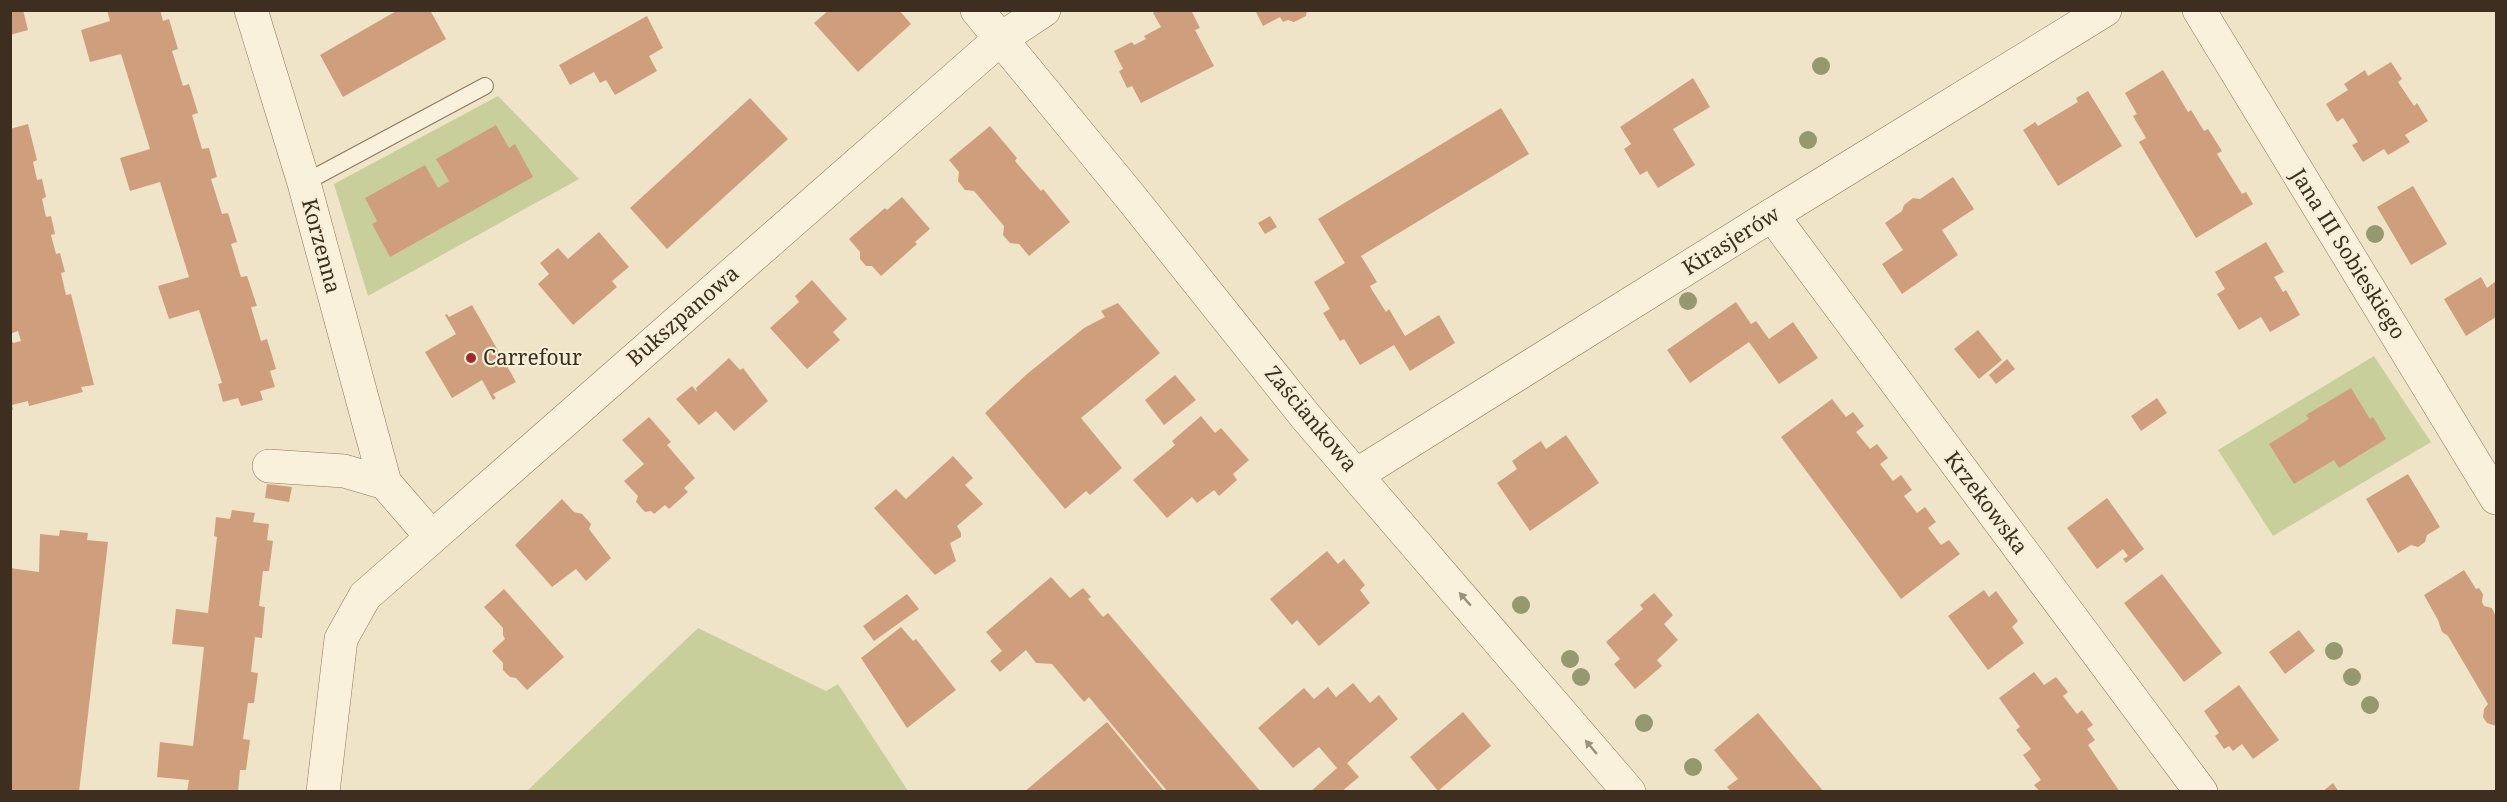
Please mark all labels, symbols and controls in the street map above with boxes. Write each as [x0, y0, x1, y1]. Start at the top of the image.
street label: Jana III Sobieskiego [2284, 162, 2413, 344]
street label: Korzenna [296, 195, 348, 296]
street label: Kirasjerów [1676, 199, 1785, 281]
street label: Bukszpanowa [620, 259, 744, 372]
place label: Carrefour [483, 343, 582, 371]
marker: Carrefour [464, 351, 478, 365]
street label: Zaściankowa [1259, 360, 1364, 477]
street label: Krzekowska [1939, 445, 2035, 560]
one-way arrow [1458, 591, 1471, 607]
one-way arrow [1585, 740, 1598, 755]

